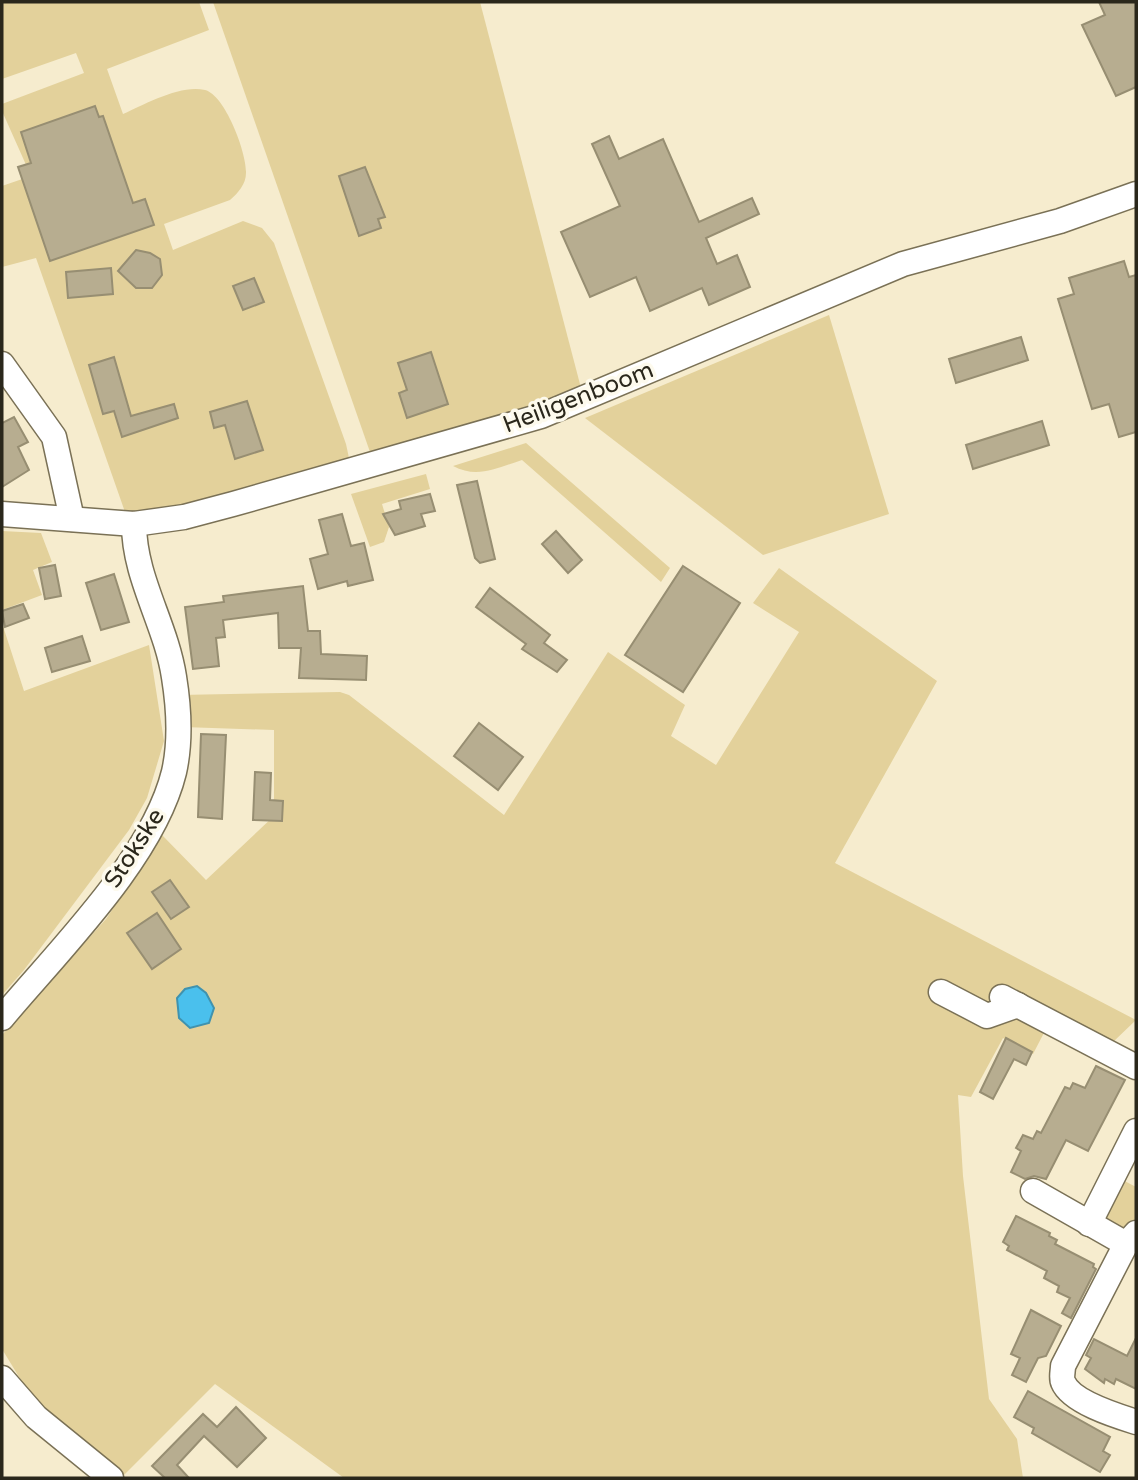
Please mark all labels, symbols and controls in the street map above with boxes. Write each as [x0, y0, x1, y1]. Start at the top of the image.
street label: Heiligenboom [499, 355, 658, 439]
street label: Stokske [98, 803, 171, 893]

